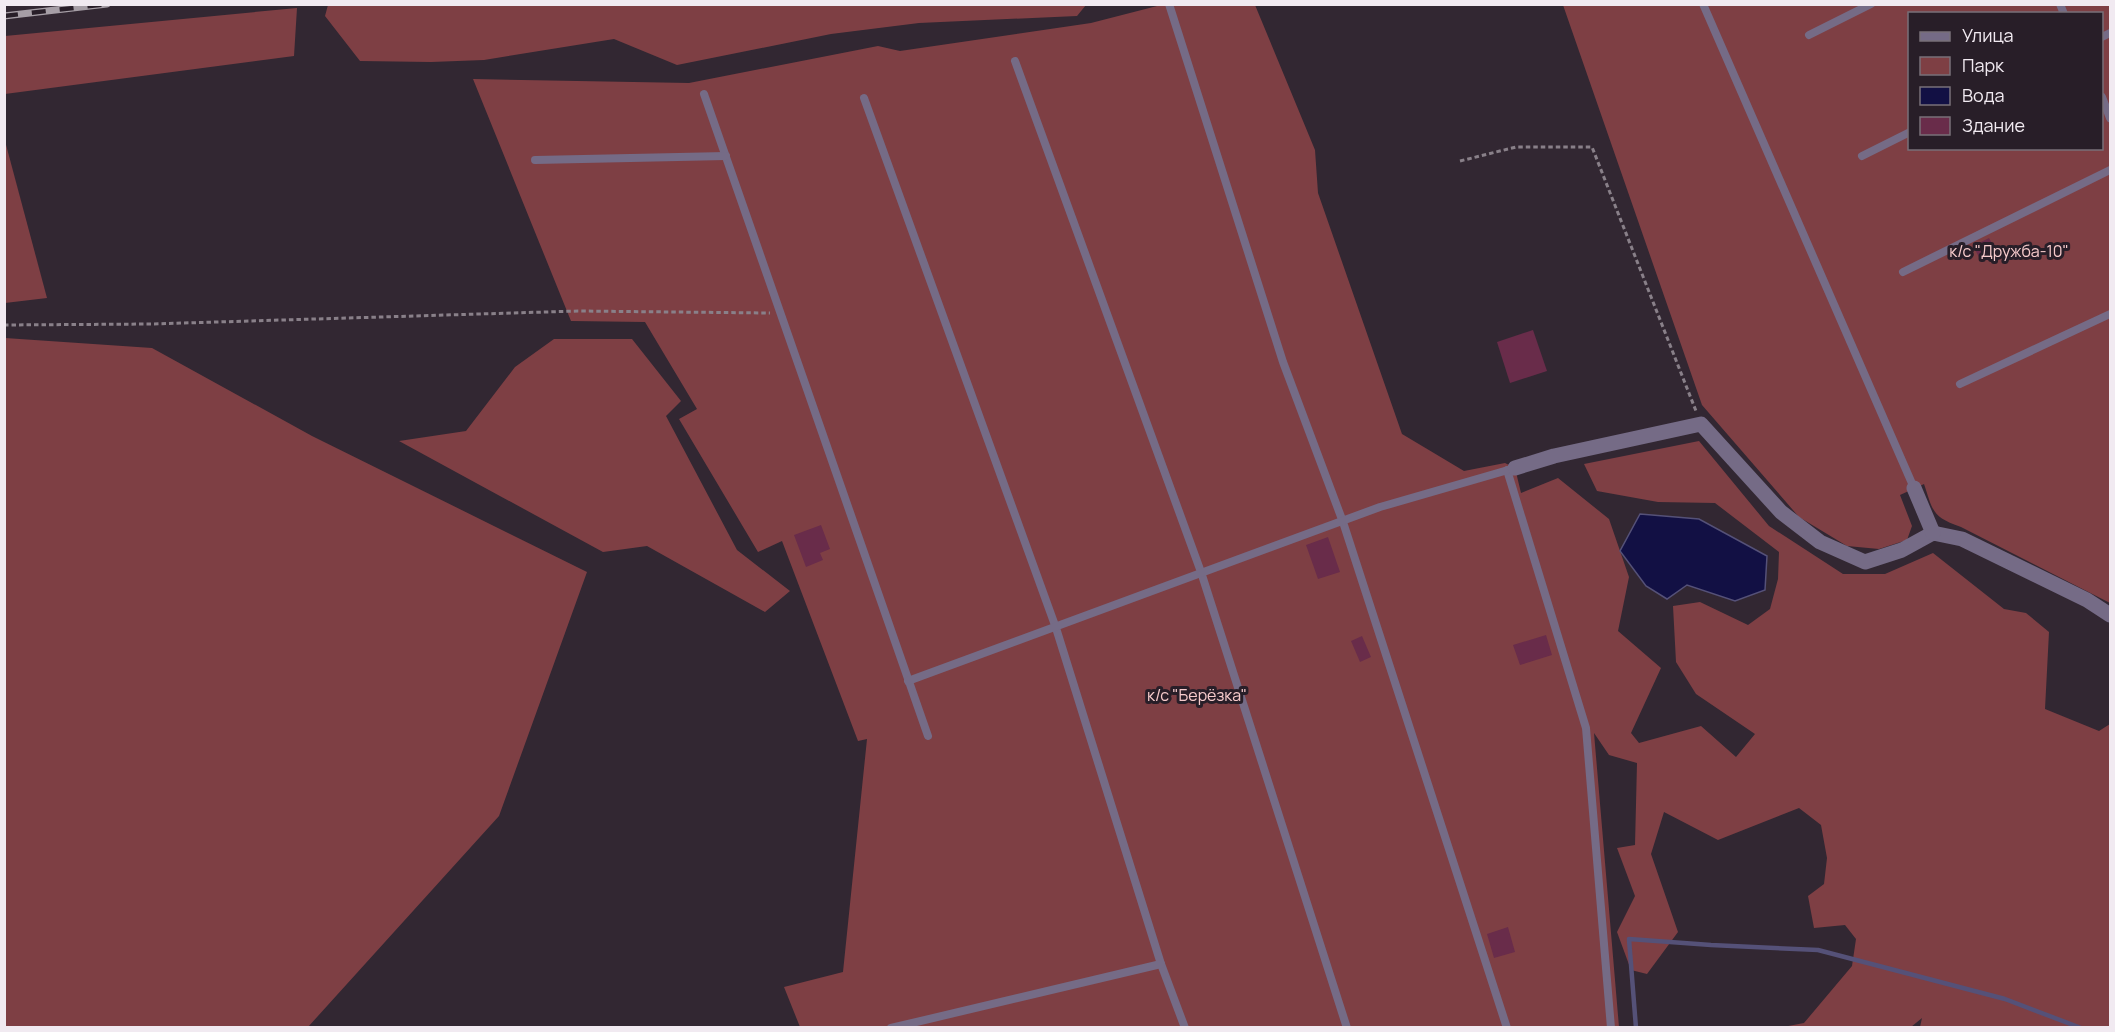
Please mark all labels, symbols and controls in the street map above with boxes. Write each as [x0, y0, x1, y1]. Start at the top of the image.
legend [1908, 12, 2103, 150]
text: Улица [1962, 23, 2014, 47]
text: Парк [1962, 53, 2005, 77]
text: Вода [1962, 83, 2004, 107]
text: Здание [1962, 113, 2025, 137]
park label: к/с "Дружба-10" [1949, 240, 2069, 262]
park label: к/с "Берёзка" [1147, 684, 1247, 706]

